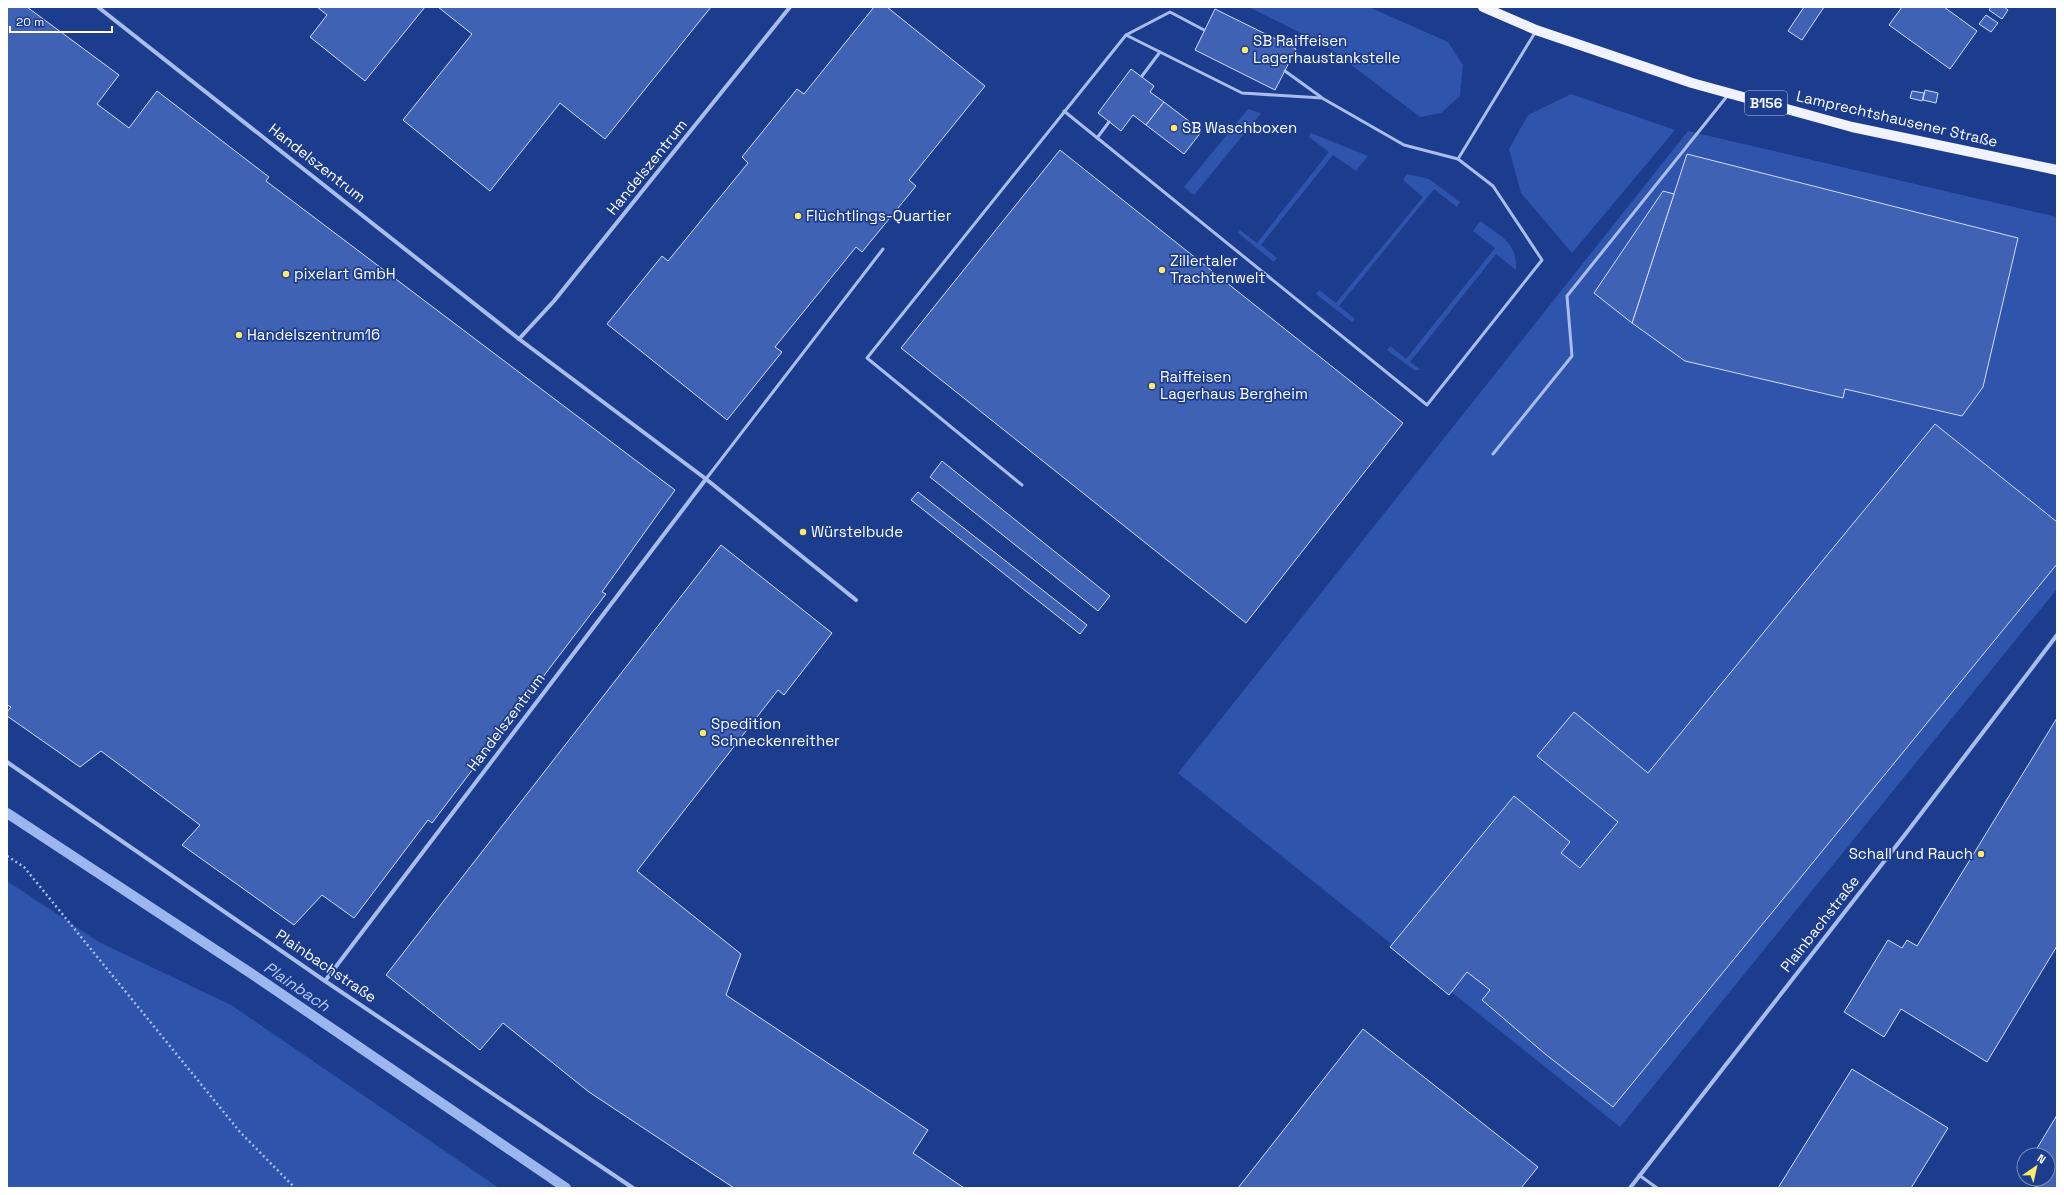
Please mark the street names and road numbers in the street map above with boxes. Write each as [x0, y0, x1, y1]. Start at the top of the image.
street label: Lamprechtshausener Straße [1795, 86, 2000, 151]
road number: B156 [1745, 91, 1787, 115]
street label: Handelszentrum [602, 115, 691, 218]
street label: Handelszentrum [265, 119, 370, 206]
street label: Handelszentrum [463, 669, 549, 774]
street label: Plainbachstraße [1776, 872, 1863, 976]
street label: Plainbachstraße [272, 926, 380, 1006]

